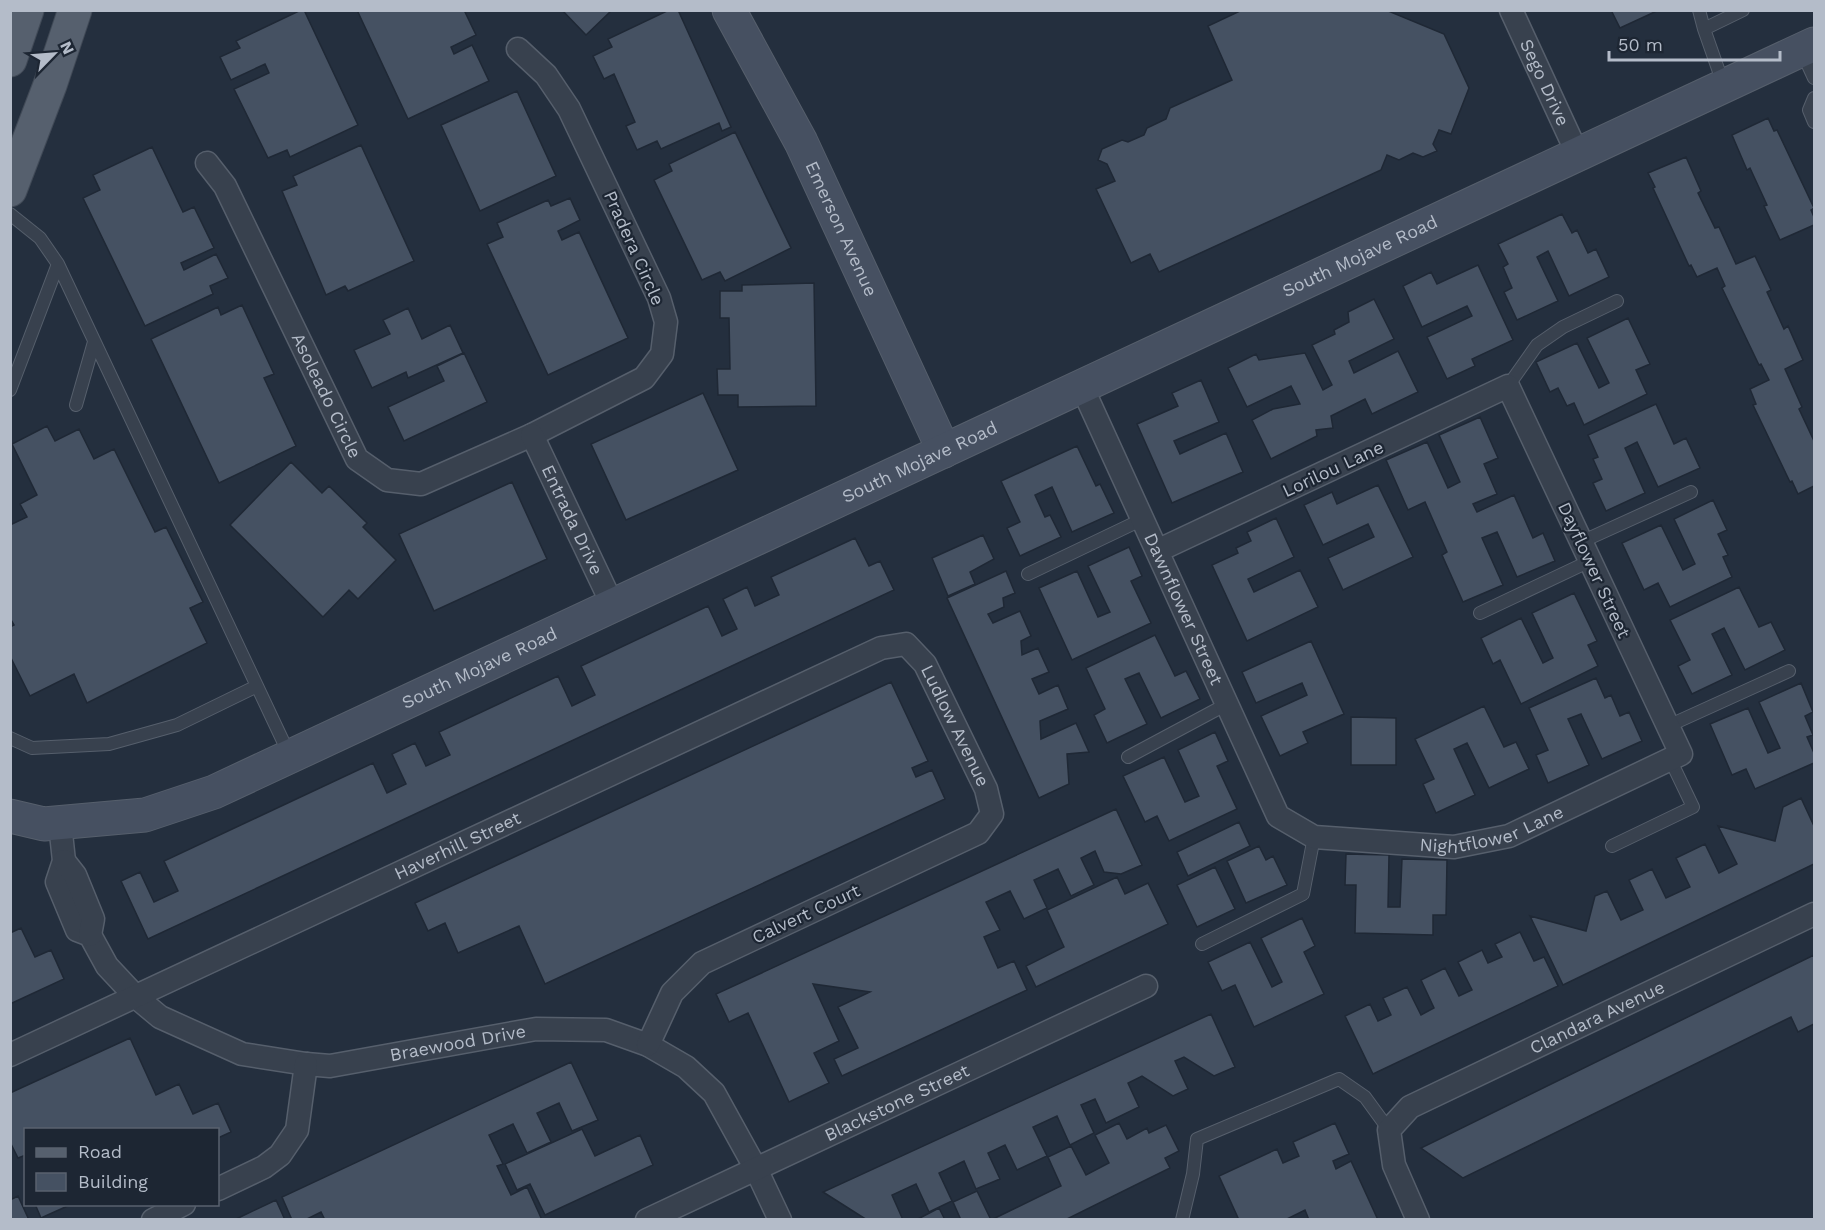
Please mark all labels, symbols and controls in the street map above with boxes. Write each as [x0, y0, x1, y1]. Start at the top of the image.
north arrow [24, 24, 84, 84]
scale bar [1609, 24, 1780, 62]
text: 50 m [1618, 34, 1663, 55]
street label: Sego Drive [1516, 36, 1574, 129]
text: N [56, 38, 78, 57]
street label: Emerson Avenue [801, 158, 882, 300]
street label: Pradera Circle [600, 187, 669, 308]
street label: South Mojave Road [1279, 211, 1441, 301]
street label: Asoleado Circle [288, 329, 366, 461]
street label: South Mojave Road [838, 416, 1000, 507]
street label: Lorilou Lane [1279, 436, 1387, 501]
street label: Entrada Drive [538, 461, 608, 578]
street label: Dayflower Street [1554, 499, 1635, 641]
street label: Dawnflower Street [1140, 529, 1228, 688]
street label: South Mojave Road [398, 622, 560, 713]
street label: Ludlow Avenue [917, 661, 994, 790]
street label: Nightflower Lane [1419, 801, 1567, 857]
street label: Haverhill Street [391, 807, 524, 884]
street label: Calvert Court [749, 879, 863, 948]
street label: Clandara Avenue [1526, 976, 1668, 1058]
street label: Braewood Drive [388, 1020, 527, 1065]
street label: Blackstone Street [821, 1059, 973, 1145]
legend [24, 1128, 219, 1206]
text: Road [78, 1141, 122, 1162]
text: Building [78, 1171, 148, 1192]

